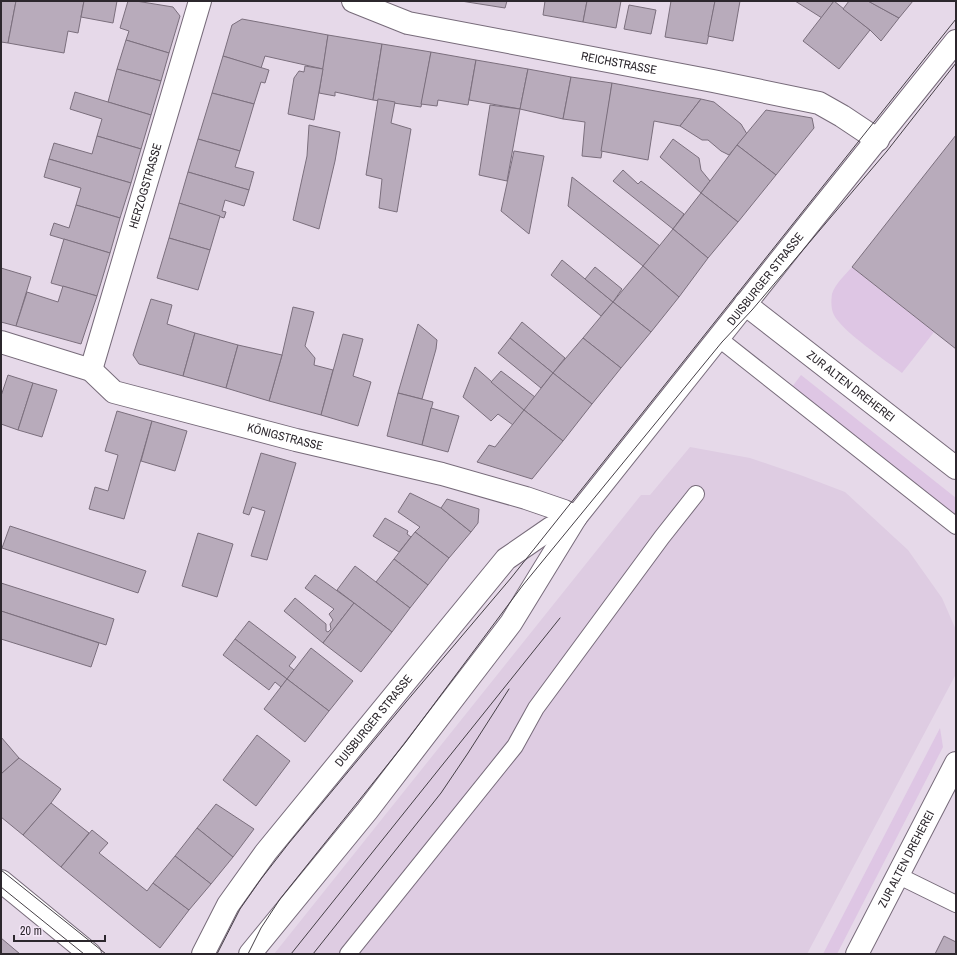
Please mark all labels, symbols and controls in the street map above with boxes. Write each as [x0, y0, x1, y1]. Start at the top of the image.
street label: REICHSTRASSE [580, 48, 658, 78]
street label: HERZOGSTRASSE [125, 141, 166, 230]
street label: DUISBURGER STRASSE [723, 229, 807, 329]
street label: ZUR ALTEN DREHEREI [804, 347, 898, 425]
street label: KÖNIGSTRASSE [245, 419, 325, 454]
street label: DUISBURGER STRASSE [331, 671, 416, 770]
street label: ZUR ALTEN DREHEREI [874, 808, 938, 910]
scale bar [14, 917, 105, 943]
text: 20 m [20, 923, 42, 939]

